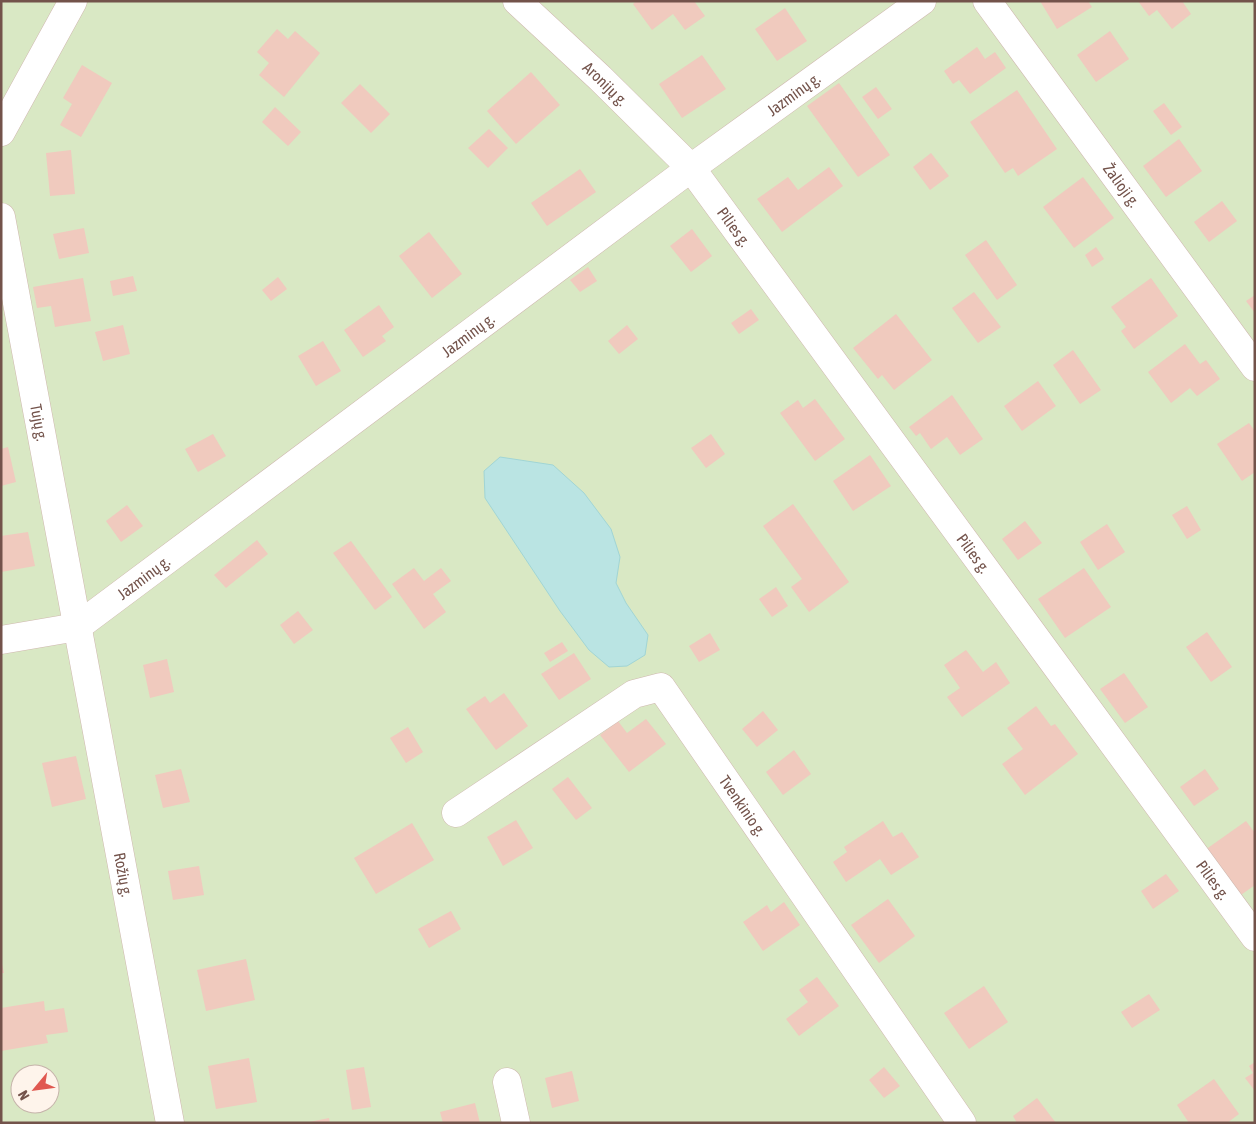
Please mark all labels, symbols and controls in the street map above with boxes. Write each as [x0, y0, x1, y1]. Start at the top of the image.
street label: Aronijų g. [579, 58, 631, 109]
street label: Jazminų g. [763, 69, 823, 119]
street label: Žalioji g. [1100, 160, 1144, 210]
street label: Pilies g. [714, 204, 754, 250]
street label: Jazminų g. [438, 309, 498, 360]
street label: Tujų g. [27, 402, 52, 443]
street label: Pilies g. [953, 530, 994, 576]
street label: Jazminų g. [114, 552, 173, 603]
street label: Tvenkinio g. [716, 772, 770, 839]
street label: Rožių g. [111, 851, 137, 898]
street label: Pilies g. [1193, 857, 1233, 903]
north arrow [10, 1064, 60, 1114]
text: N [15, 1088, 33, 1103]

